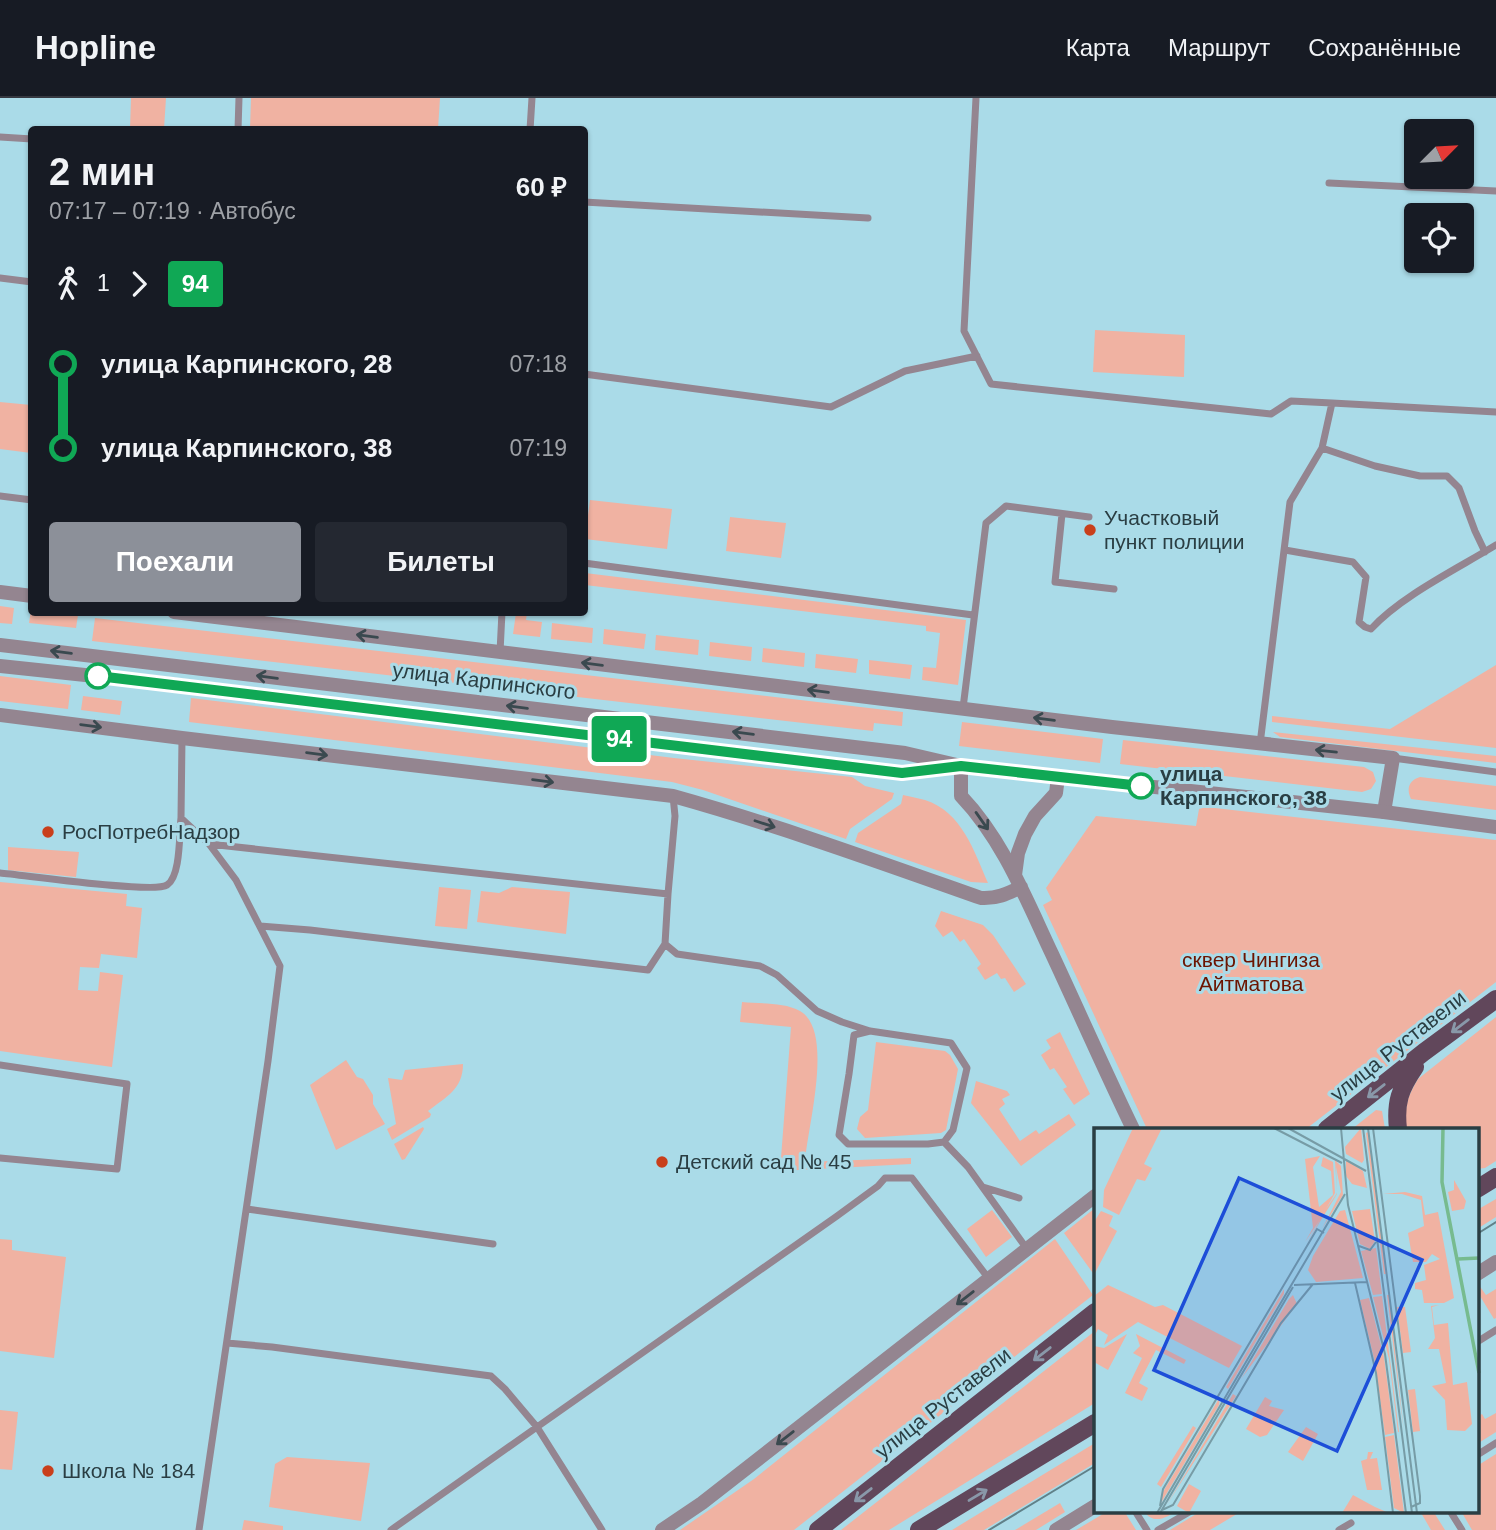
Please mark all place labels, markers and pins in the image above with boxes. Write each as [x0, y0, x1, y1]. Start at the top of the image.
place label: Участковый пункт полиции [1104, 506, 1244, 553]
marker: Участковый пункт полиции [1082, 522, 1098, 538]
unlabelled marker [85, 663, 111, 689]
place label: улица Карпинского, 38 [1160, 762, 1327, 809]
marker: улица Карпинского, 38 [1128, 773, 1154, 799]
place label: РосПотребНадзор [62, 820, 240, 843]
marker: РосПотребНадзор [40, 824, 56, 840]
place label: Детский сад № 45 [676, 1150, 852, 1173]
marker: Детский сад № 45 [654, 1154, 670, 1170]
place label: Школа № 184 [62, 1459, 195, 1482]
marker: Школа № 184 [40, 1463, 56, 1479]

